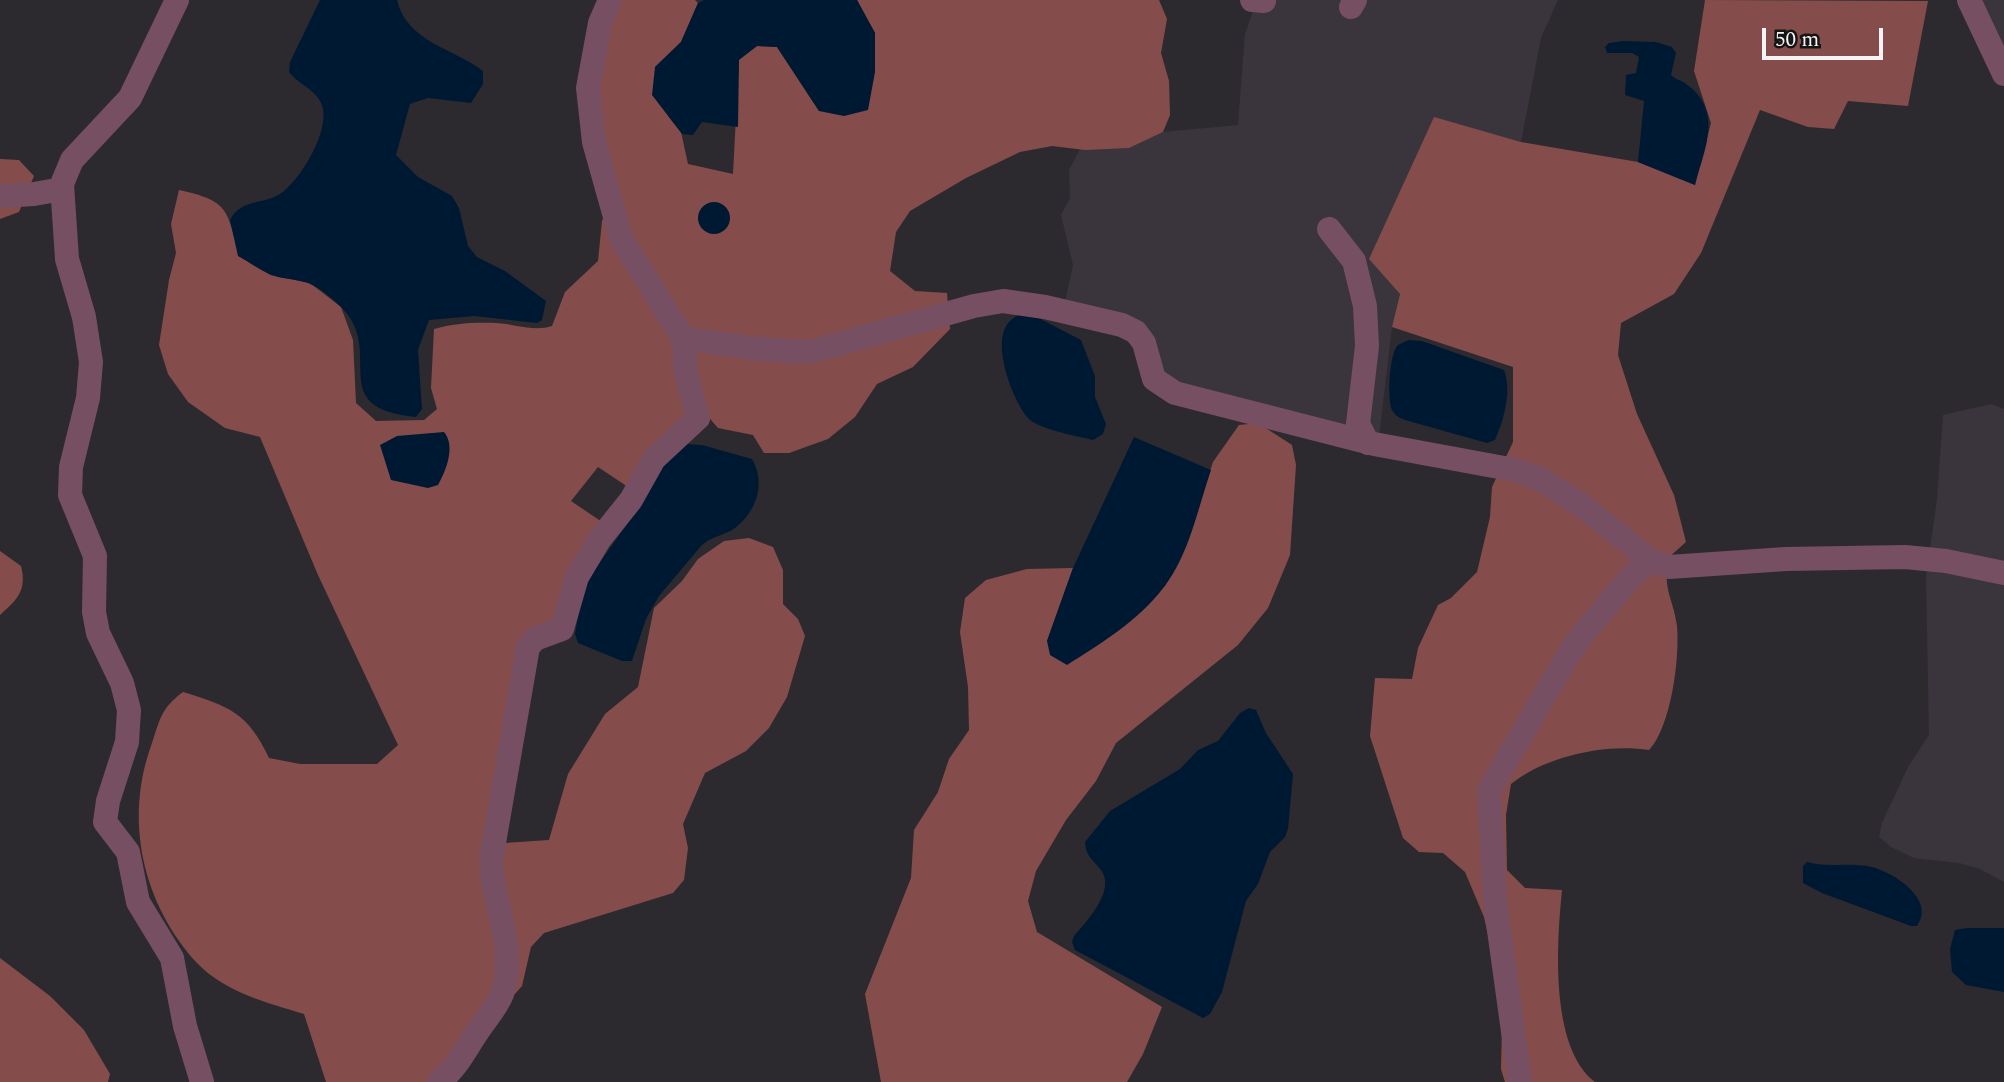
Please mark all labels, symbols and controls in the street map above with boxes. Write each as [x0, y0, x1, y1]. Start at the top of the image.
scale bar [1766, 14, 1887, 58]
text: 50 m [1775, 24, 1819, 56]

